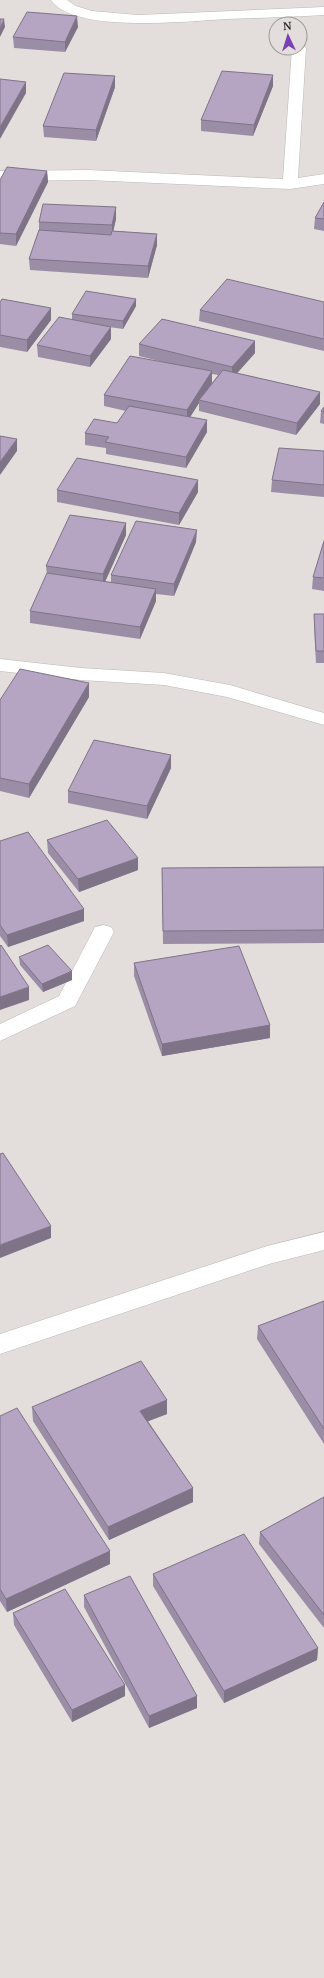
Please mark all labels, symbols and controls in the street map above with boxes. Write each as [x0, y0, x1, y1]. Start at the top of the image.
north arrow [268, 16, 308, 56]
text: N [282, 18, 292, 33]

